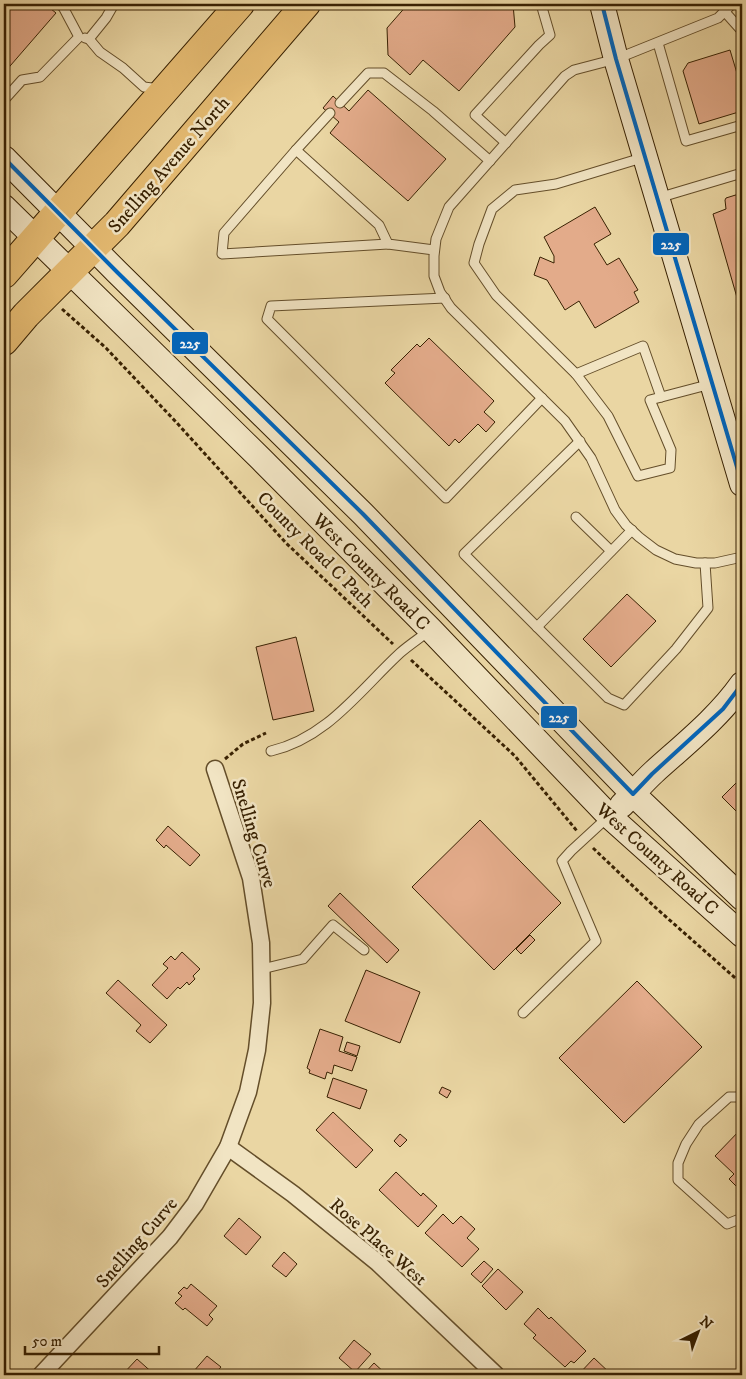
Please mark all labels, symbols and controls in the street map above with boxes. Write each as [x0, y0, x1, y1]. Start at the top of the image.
street label: Snelling Avenue North [104, 92, 235, 238]
line badge: 225 [652, 232, 690, 256]
text: 225 [661, 236, 681, 254]
line badge: 225 [171, 331, 209, 355]
text: 225 [180, 335, 200, 353]
street label: County Road C Path [252, 487, 378, 613]
street label: West County Road C [307, 508, 435, 636]
line badge: 225 [540, 705, 578, 729]
text: 225 [549, 709, 569, 727]
street label: Snelling Curve [226, 776, 281, 891]
street label: West County Road C [590, 797, 723, 920]
street label: Snelling Curve [92, 1193, 183, 1293]
street label: Rose Place West [325, 1194, 431, 1291]
north arrow [674, 1306, 724, 1356]
text: N [696, 1313, 717, 1334]
scale bar [25, 1324, 159, 1356]
text: 50 m [32, 1332, 62, 1351]

